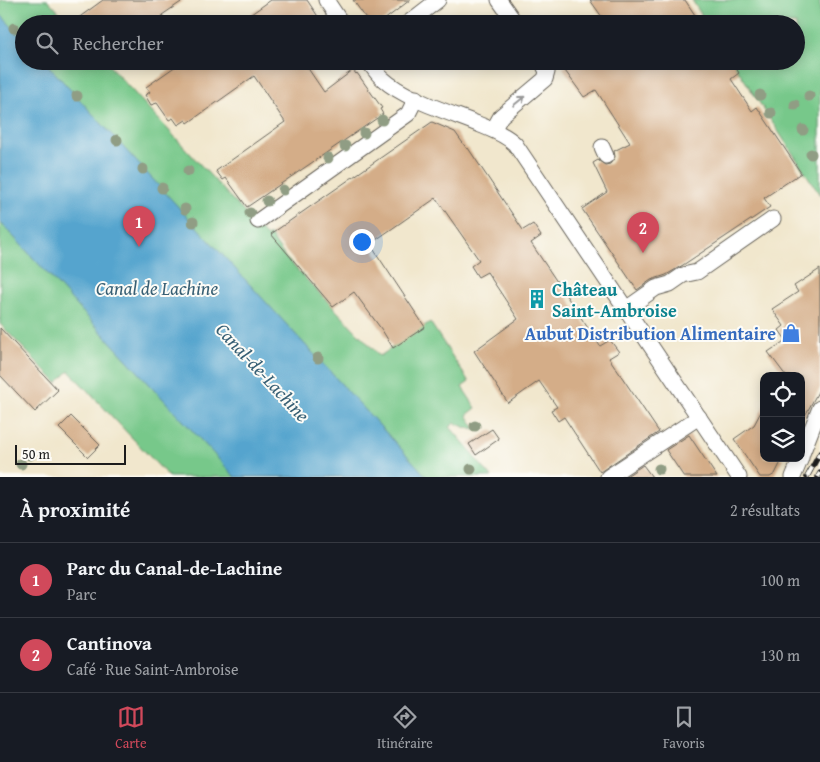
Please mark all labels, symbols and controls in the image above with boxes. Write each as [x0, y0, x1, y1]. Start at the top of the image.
search box [15, 15, 805, 70]
icon: search [33, 29, 61, 57]
text: Rechercher [73, 29, 164, 57]
one-way arrow [512, 96, 525, 107]
pin: 1 [123, 206, 155, 247]
pin: 2 [627, 212, 659, 253]
your location [349, 229, 375, 255]
water label: Canal de Lachine [96, 274, 218, 302]
place label: Château Saint-Ambroise [552, 276, 677, 324]
building icon: Château Saint-Ambroise [526, 288, 548, 310]
water label: Canal-de-Lachine [210, 316, 317, 428]
place label: Aubut Distribution Alimentaire [525, 320, 776, 347]
shop icon: Aubut Distribution Alimentaire [780, 322, 802, 344]
map controls [760, 372, 805, 462]
button: locate [760, 372, 805, 417]
button: layers [760, 417, 805, 462]
scale bar [15, 442, 126, 465]
text: 50 m [22, 444, 50, 464]
text: À proximité [20, 494, 130, 525]
text: 2 résultats [730, 498, 800, 522]
text: Parc du Canal-de-Lachine [67, 554, 282, 582]
text: 1 [32, 568, 40, 592]
text: 100 m [760, 568, 800, 592]
text: Parc [67, 582, 97, 606]
text: Cantinova [67, 629, 152, 657]
text: 2 [32, 643, 40, 667]
text: 130 m [760, 643, 800, 667]
text: Café · Rue Saint-Ambroise [67, 657, 238, 681]
tab: Carte [115, 703, 147, 753]
tab: Itinéraire [377, 703, 433, 753]
tab: Favoris [663, 703, 705, 753]

